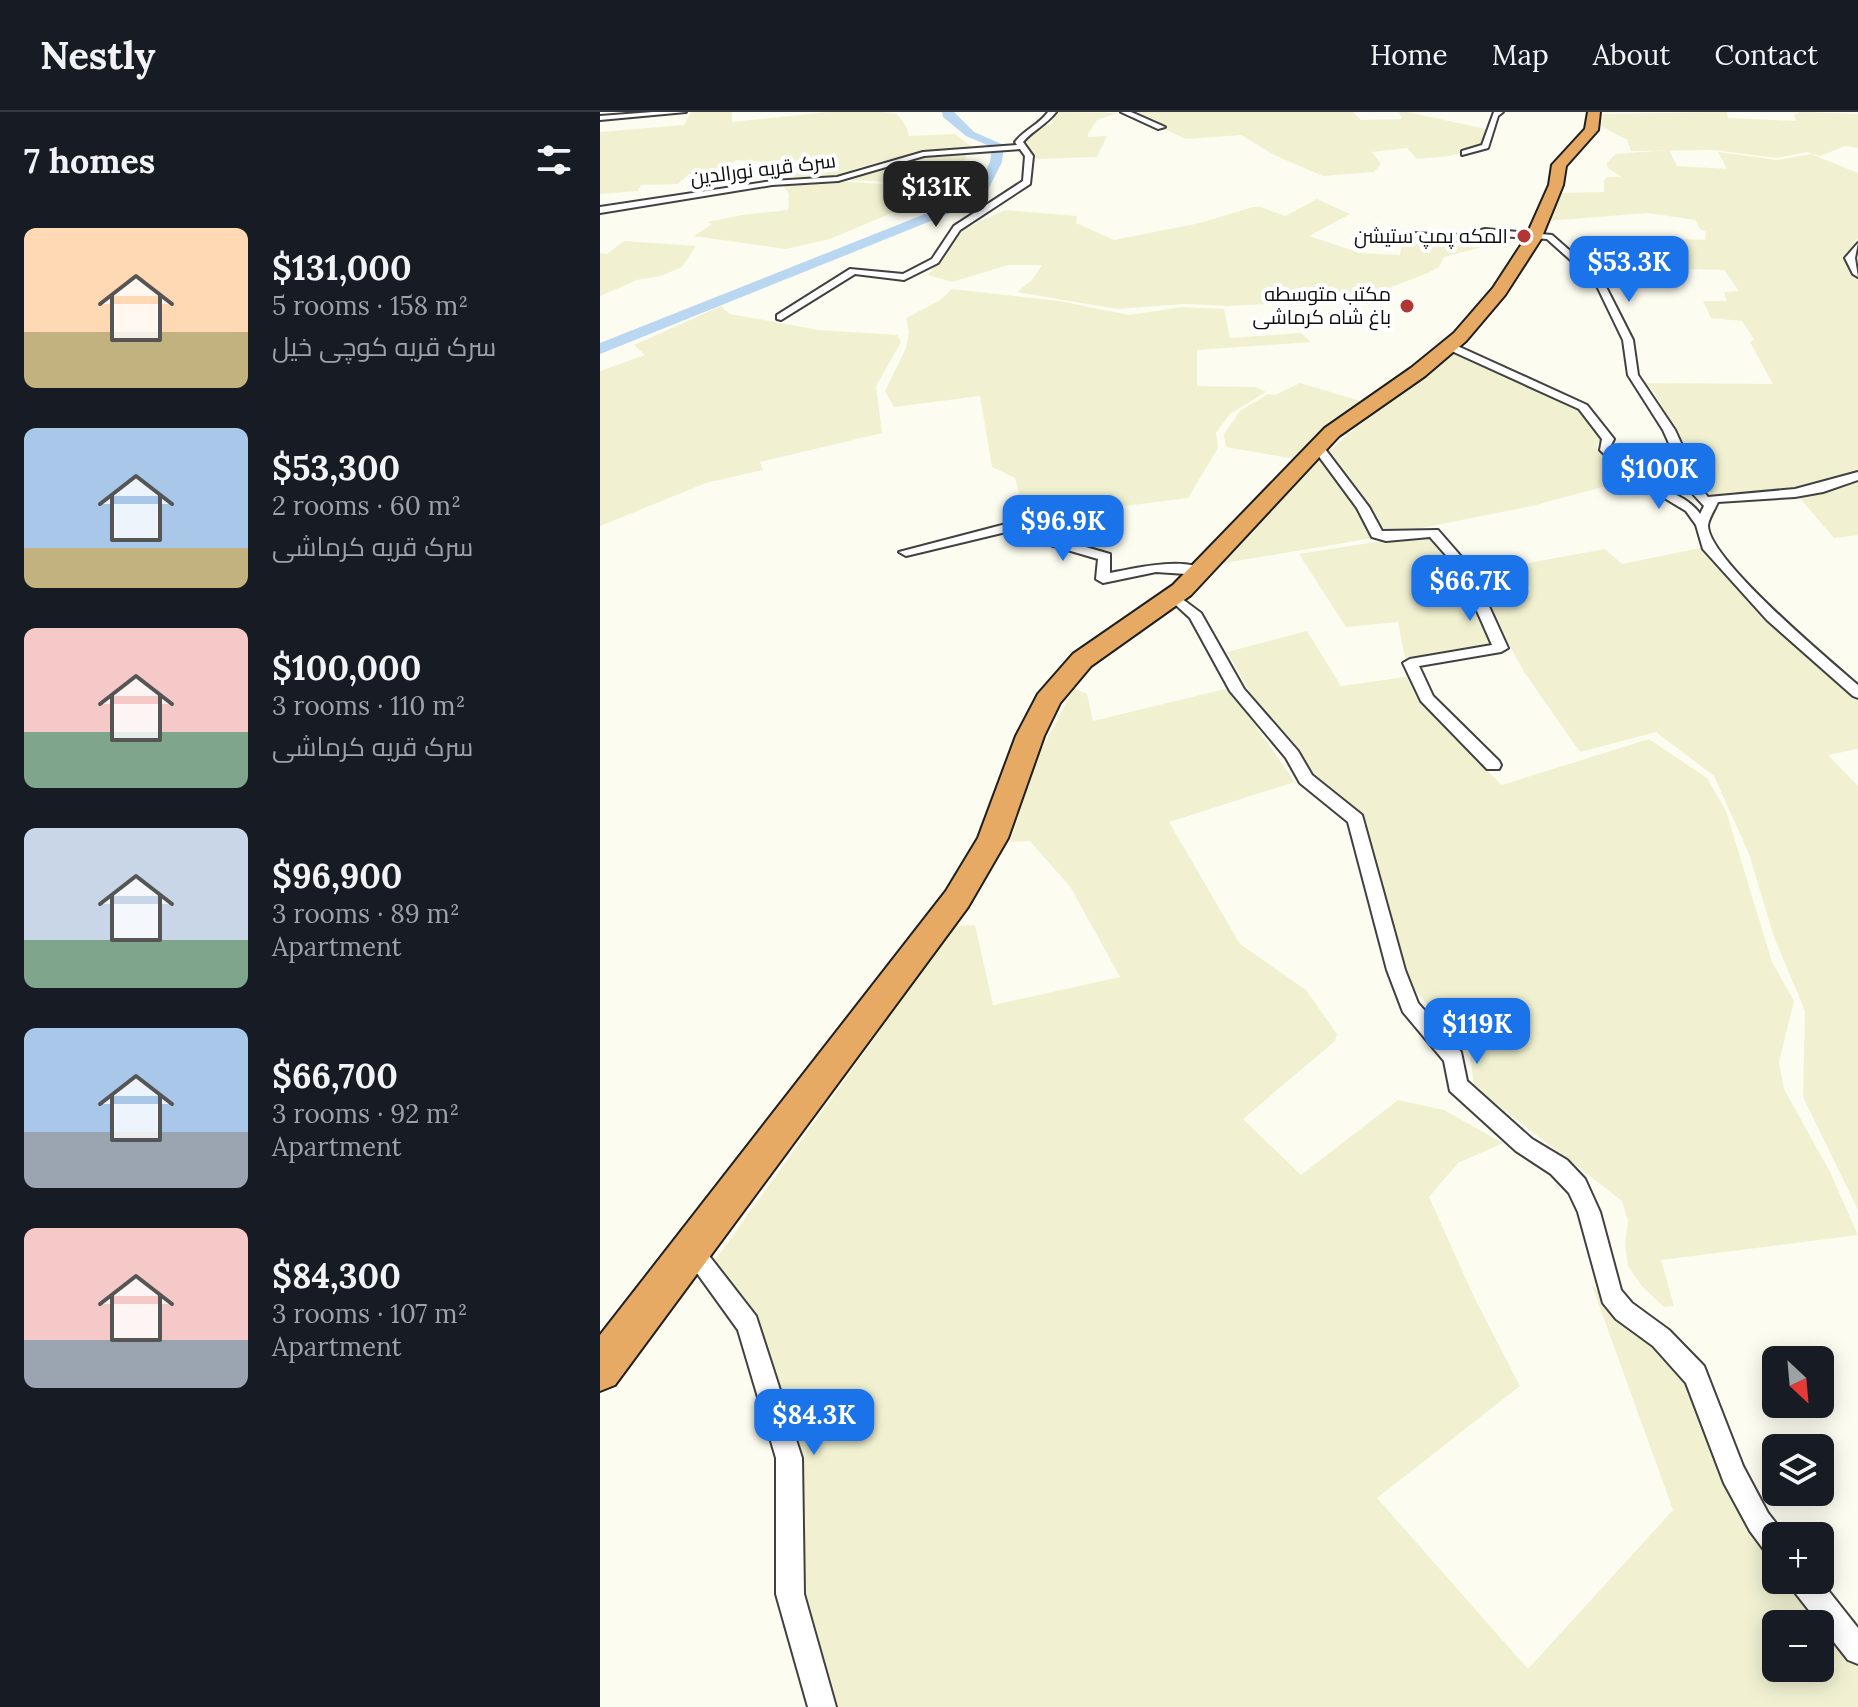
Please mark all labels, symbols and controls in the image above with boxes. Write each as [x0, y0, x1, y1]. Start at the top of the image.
text: Nestly [40, 31, 155, 79]
text: Home [1370, 37, 1448, 73]
text: Map [1492, 37, 1549, 73]
text: About [1593, 37, 1670, 73]
text: Contact [1714, 37, 1818, 73]
icon: filters [532, 138, 576, 182]
text: 7 homes [24, 139, 155, 182]
street label: سرک قریه نورالدین [689, 147, 837, 191]
pin: $131K [880, 161, 992, 229]
text: $131K [901, 170, 971, 203]
place label: المکه پمپ ستیشن [1354, 223, 1508, 249]
marker: المکه پمپ ستیشن [1515, 227, 1533, 245]
pin: $53.3K [1564, 236, 1694, 304]
text: $53.3K [1587, 245, 1671, 278]
text: $131,000 [272, 246, 412, 289]
icon: home [88, 260, 184, 356]
place label: مکتب متوسطه باغ شاه کرماشی [1253, 281, 1391, 331]
text: 5 rooms · 158 m² [272, 289, 468, 322]
marker: مکتب متوسطه باغ شاه کرماشی [1398, 297, 1416, 315]
text: سرک قریه کوچی خیل [272, 330, 496, 363]
pin: $100K [1603, 443, 1715, 511]
text: $53,300 [272, 446, 400, 489]
text: $100K [1620, 452, 1698, 485]
icon: home [88, 460, 184, 556]
text: 2 rooms · 60 m² [272, 489, 461, 522]
pin: $96.9K [998, 495, 1128, 563]
text: $96.9K [1021, 504, 1105, 537]
text: سرک قریه کرماشی [272, 530, 473, 563]
pin: $66.7K [1405, 555, 1535, 623]
text: $66.7K [1429, 564, 1511, 597]
text: $100,000 [272, 646, 421, 689]
icon: home [88, 660, 184, 756]
text: 3 rooms · 110 m² [272, 689, 465, 722]
text: سرک قریه کرماشی [272, 730, 473, 763]
text: $96,900 [272, 854, 402, 897]
icon: home [88, 860, 184, 956]
text: 3 rooms · 89 m² [272, 897, 460, 930]
text: Apartment [272, 930, 402, 963]
pin: $119K [1421, 998, 1533, 1066]
text: $119K [1442, 1007, 1512, 1040]
text: $66,700 [272, 1054, 398, 1097]
icon: home [88, 1060, 184, 1156]
text: 3 rooms · 92 m² [272, 1097, 459, 1130]
text: Apartment [272, 1130, 402, 1163]
text: $84,300 [272, 1254, 401, 1297]
icon: home [88, 1260, 184, 1356]
text: 3 rooms · 107 m² [272, 1297, 467, 1330]
text: Apartment [272, 1330, 402, 1363]
north arrow [1762, 1346, 1834, 1418]
map controls [1762, 1346, 1834, 1682]
pin: $84.3K [749, 1389, 879, 1457]
text: $84.3K [772, 1398, 856, 1431]
button: layers [1762, 1434, 1834, 1506]
button: + [1762, 1522, 1834, 1594]
button: − [1762, 1610, 1834, 1682]

